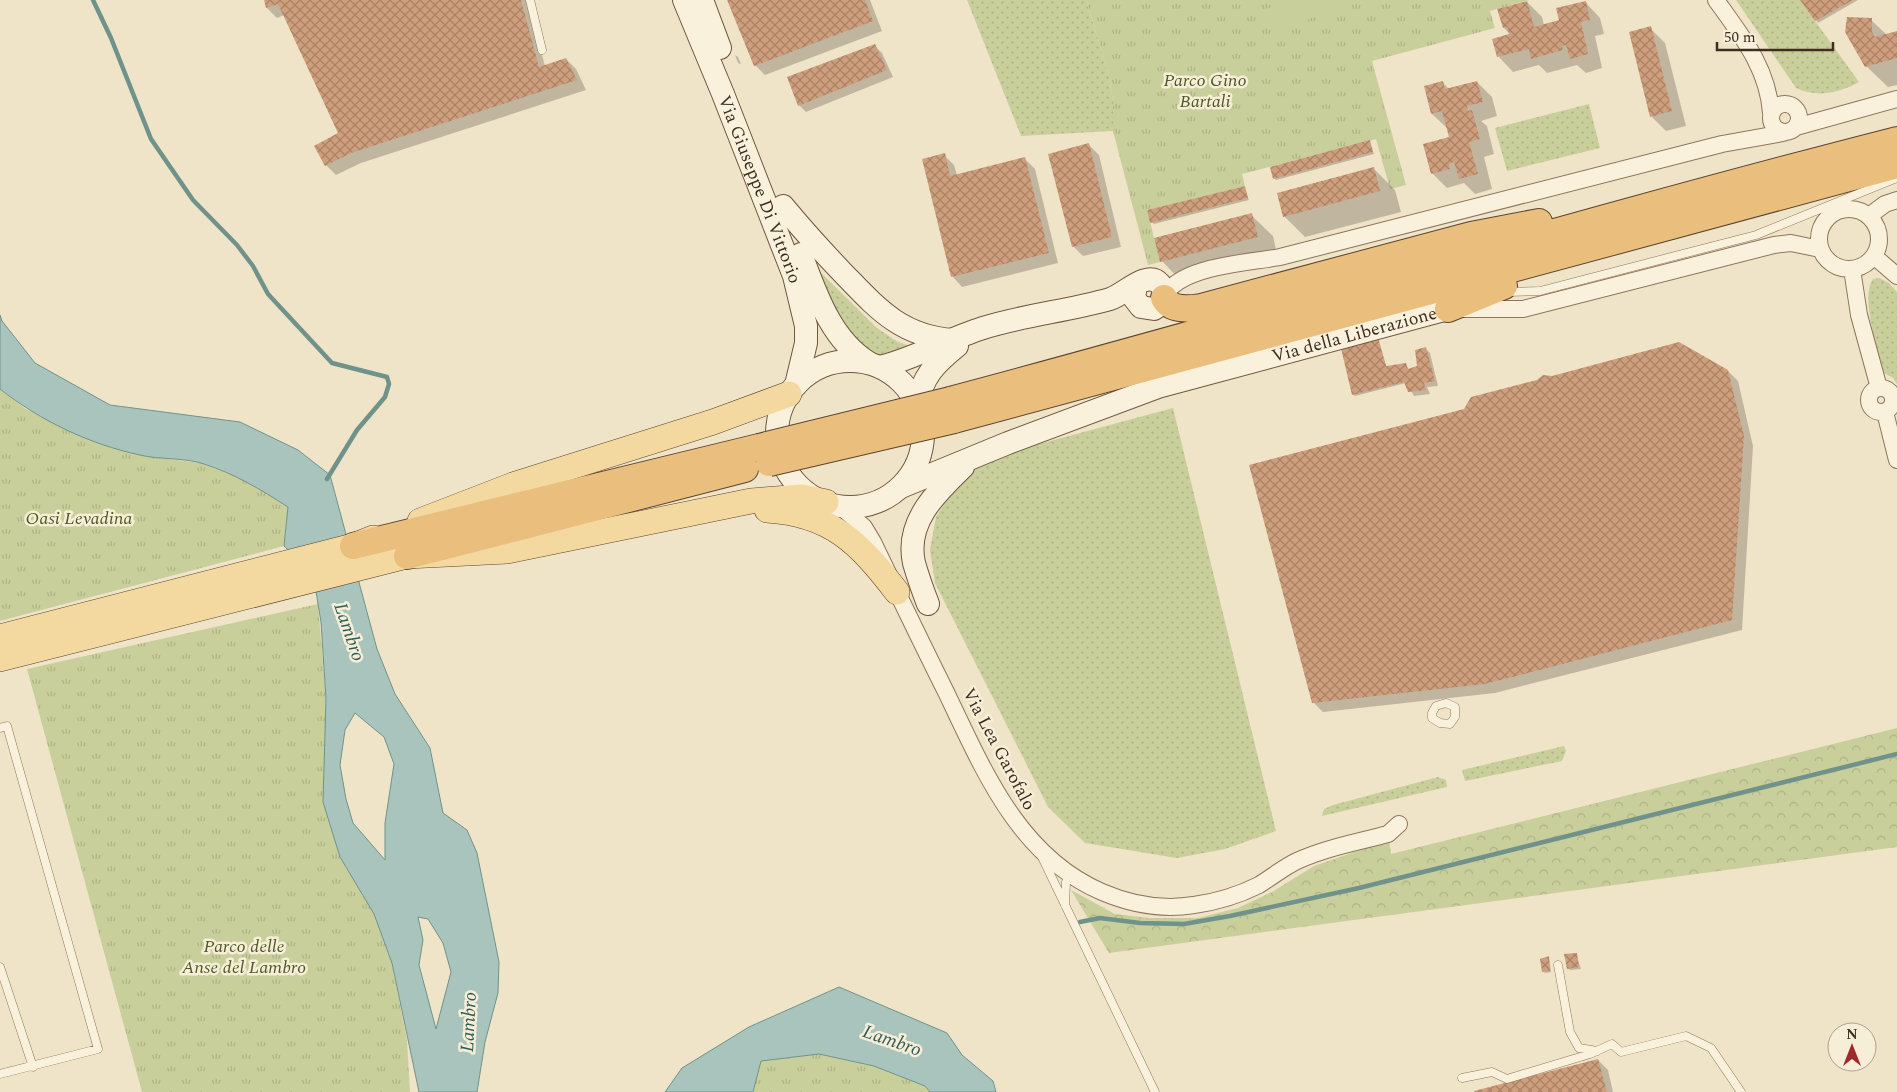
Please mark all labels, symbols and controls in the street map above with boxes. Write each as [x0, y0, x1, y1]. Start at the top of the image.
scale bar [1717, 20, 1833, 52]
text: 50 m [1724, 26, 1756, 49]
park label: Parco Gino Bartali [1163, 67, 1247, 115]
street label: Via Giuseppe Di Vittorio [711, 91, 809, 286]
street label: Via della Liberazione [1269, 299, 1440, 369]
park label: Oasi Levadina [26, 505, 132, 532]
water label: Lambro [325, 599, 373, 665]
street label: Via Lea Garofalo [955, 683, 1043, 815]
park label: Parco delle Anse del Lambro [181, 933, 306, 981]
water label: Lambro [453, 991, 485, 1053]
water label: Lambro [859, 1017, 925, 1065]
north arrow [1827, 1022, 1877, 1072]
text: N [1846, 1024, 1858, 1045]

